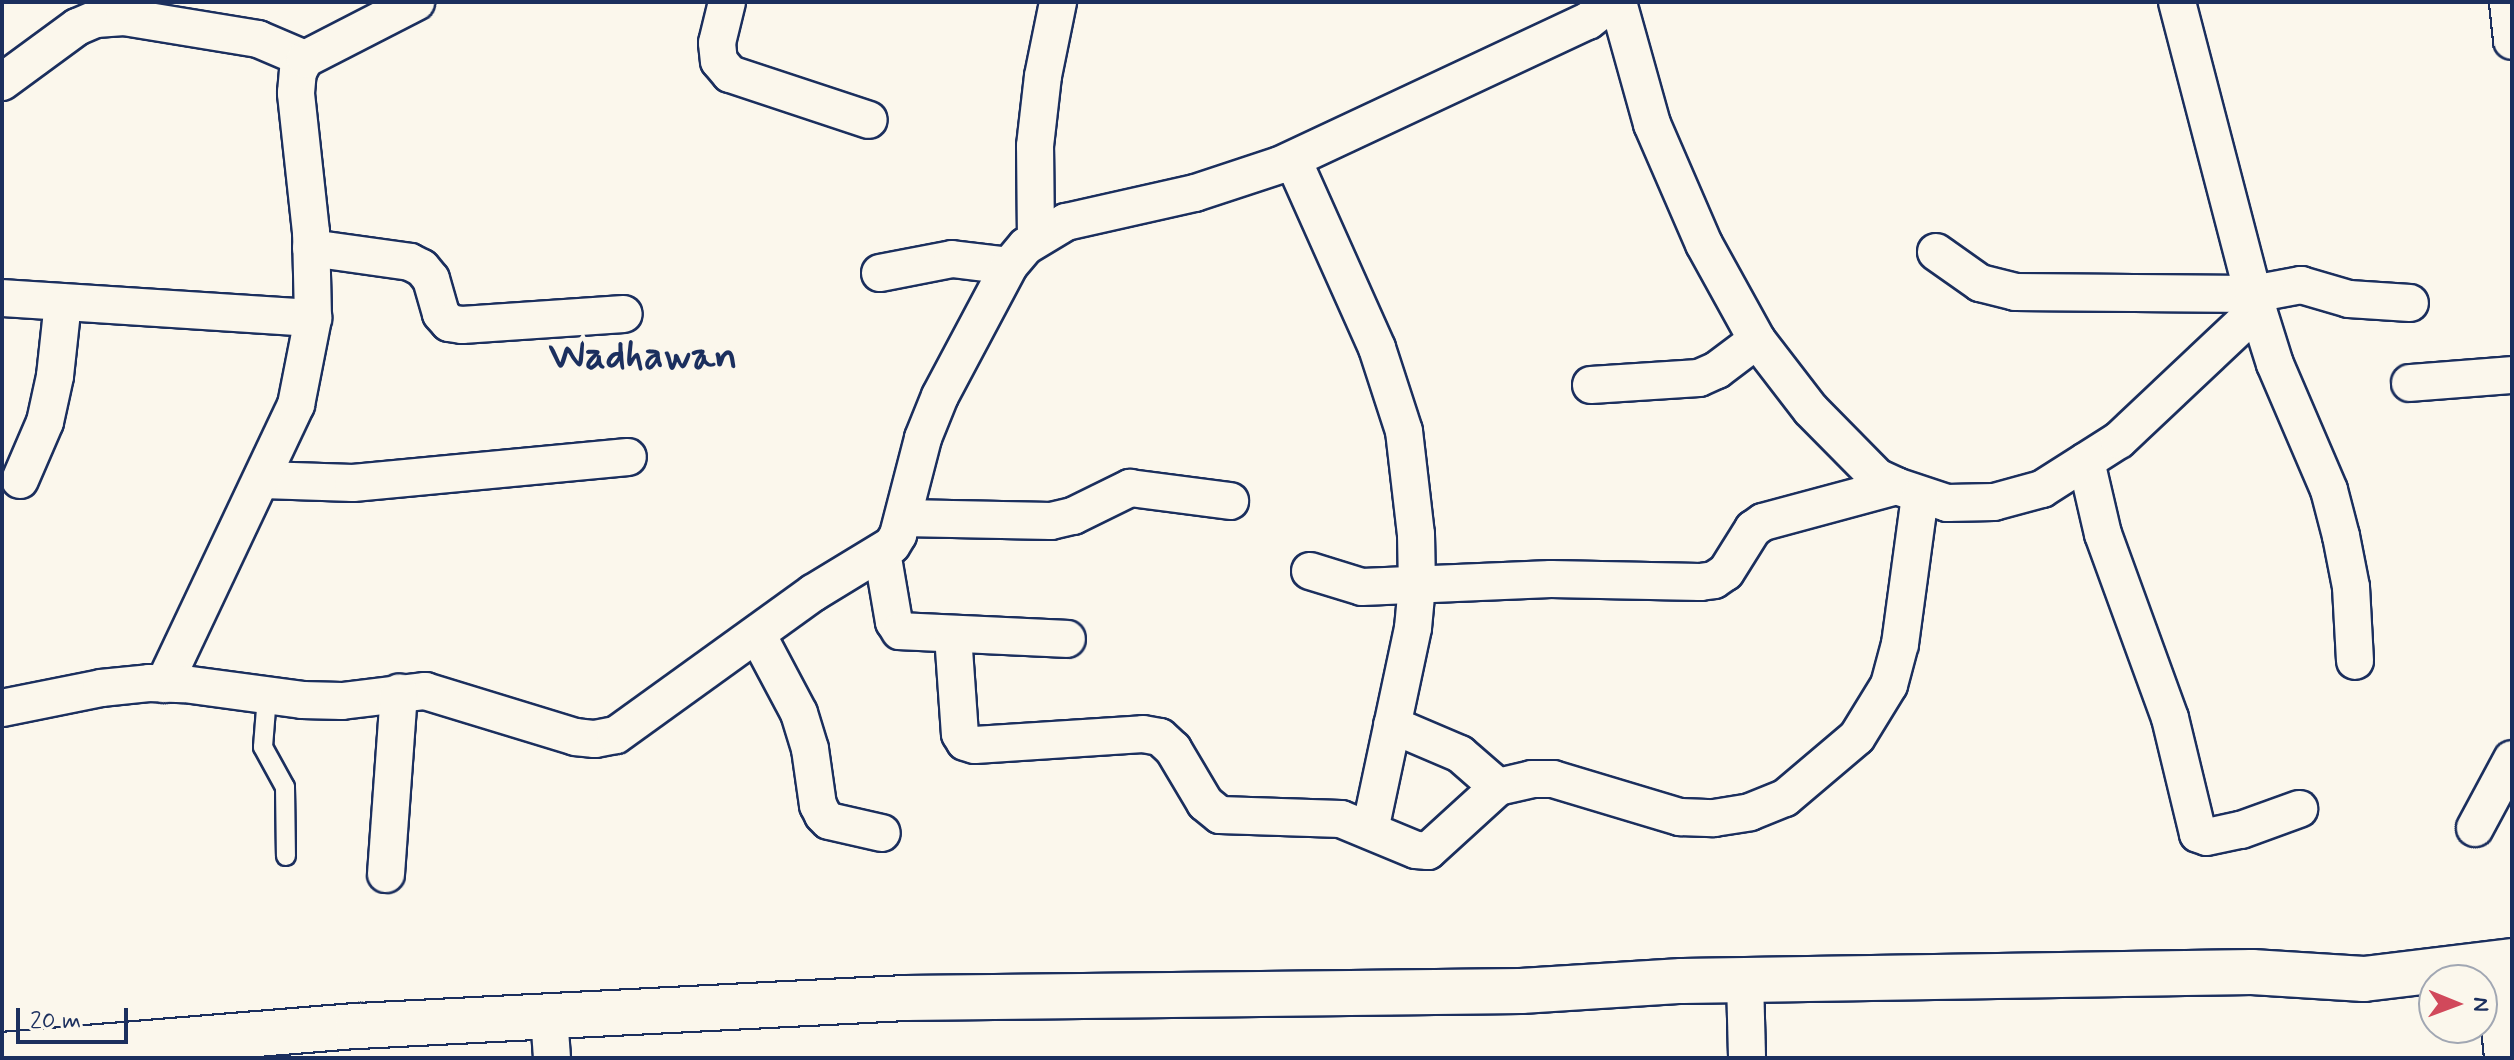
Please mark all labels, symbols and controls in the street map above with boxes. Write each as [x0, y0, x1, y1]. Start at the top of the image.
district label: Wadhawan [549, 333, 737, 381]
north arrow [2418, 964, 2498, 1044]
scale bar [20, 992, 132, 1042]
text: N [2466, 997, 2494, 1012]
text: 20 m [30, 1006, 81, 1037]

